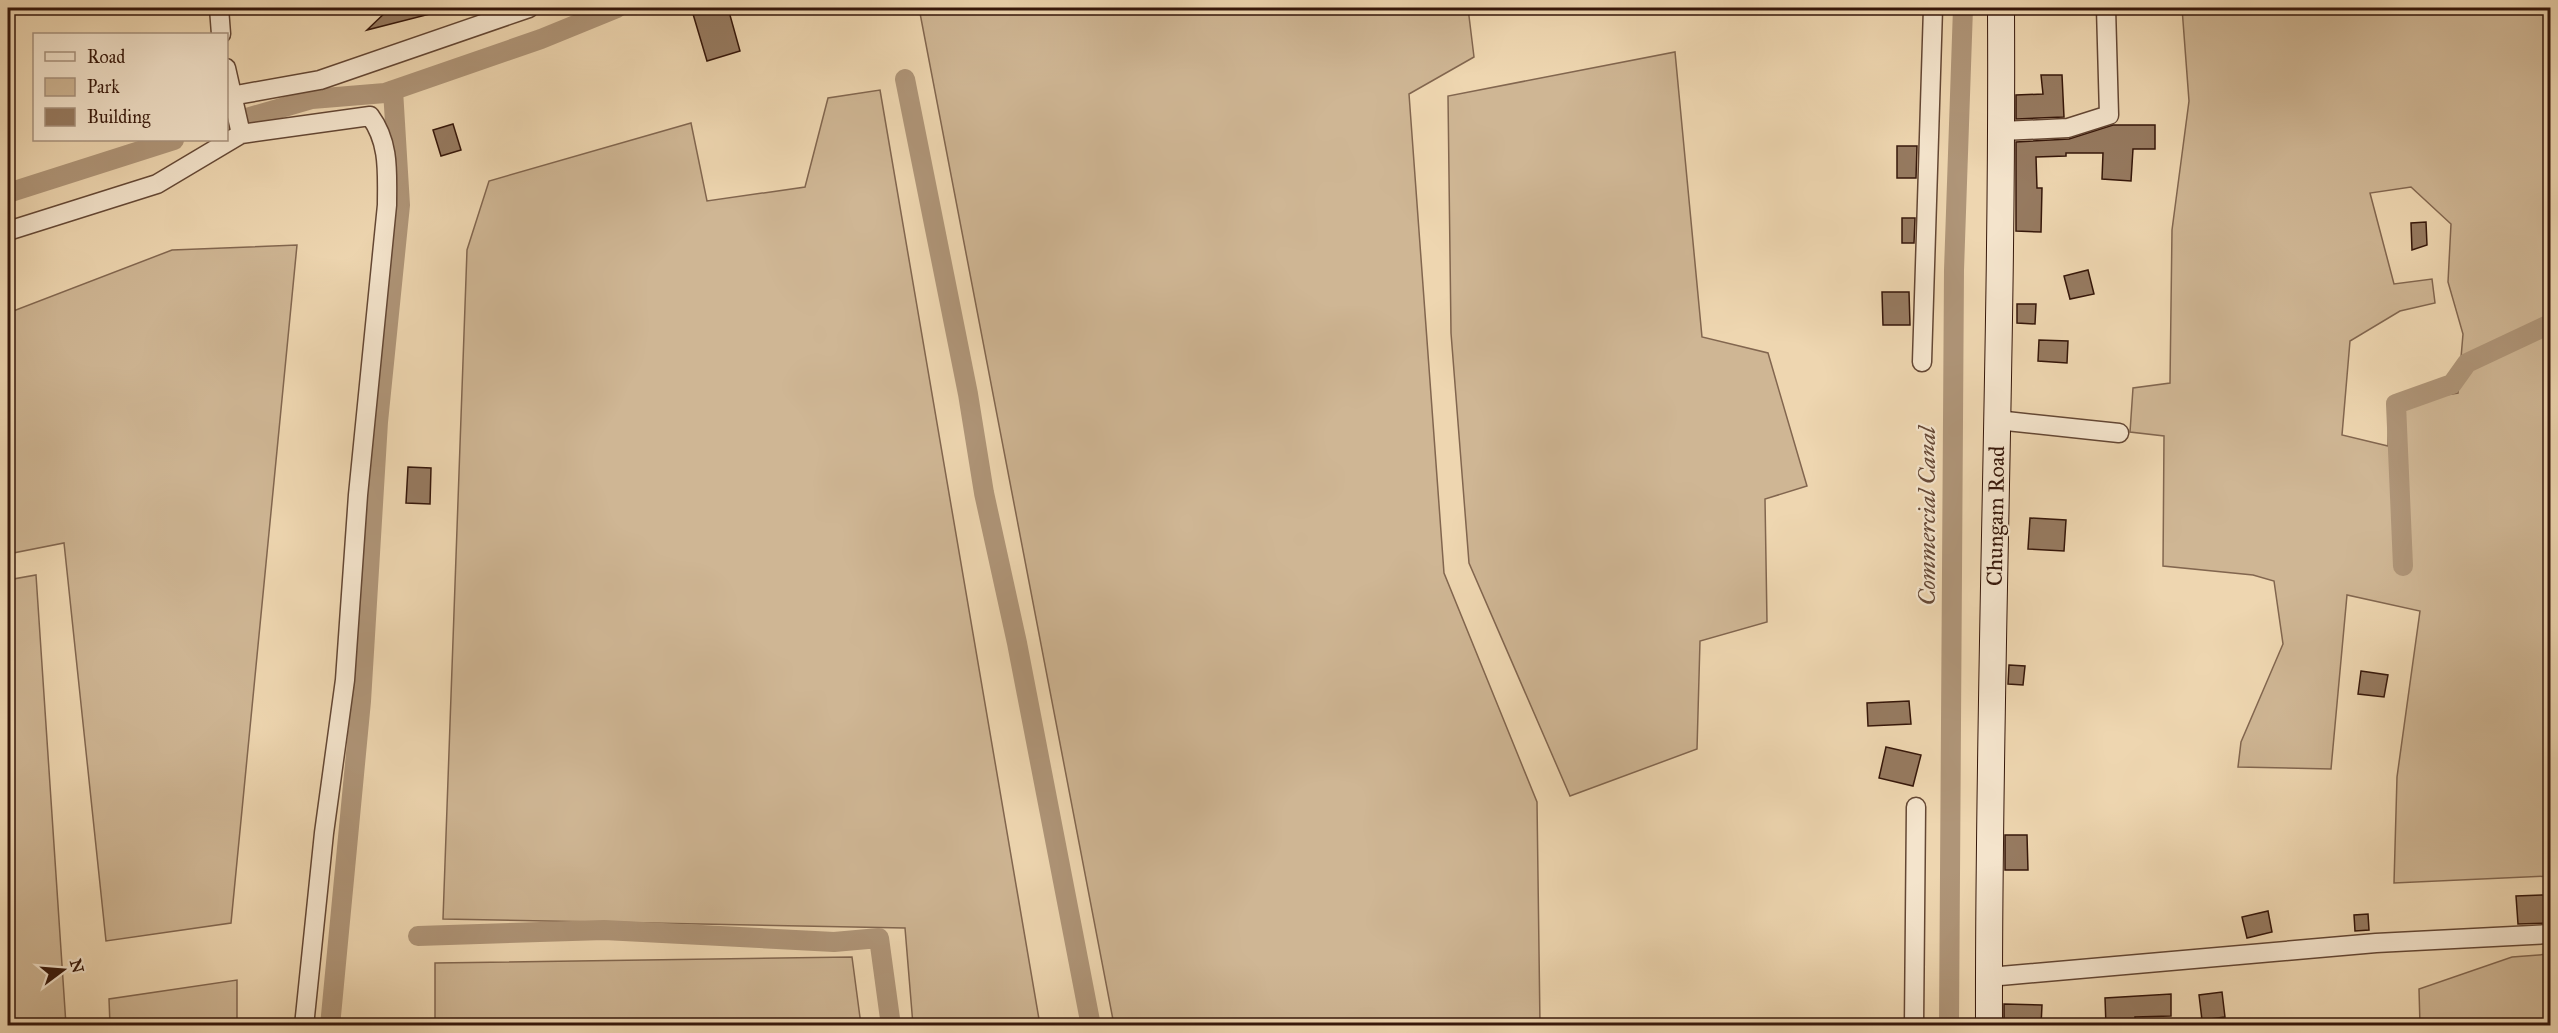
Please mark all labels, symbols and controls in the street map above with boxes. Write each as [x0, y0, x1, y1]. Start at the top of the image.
legend [33, 33, 228, 141]
text: Road [87, 46, 125, 68]
text: Park [87, 76, 120, 98]
text: Building [87, 106, 151, 129]
water label: Commercial Canal [1912, 424, 1942, 606]
street label: Chungam Road [1981, 446, 2010, 586]
north arrow [33, 940, 93, 1000]
text: N [66, 957, 88, 976]

